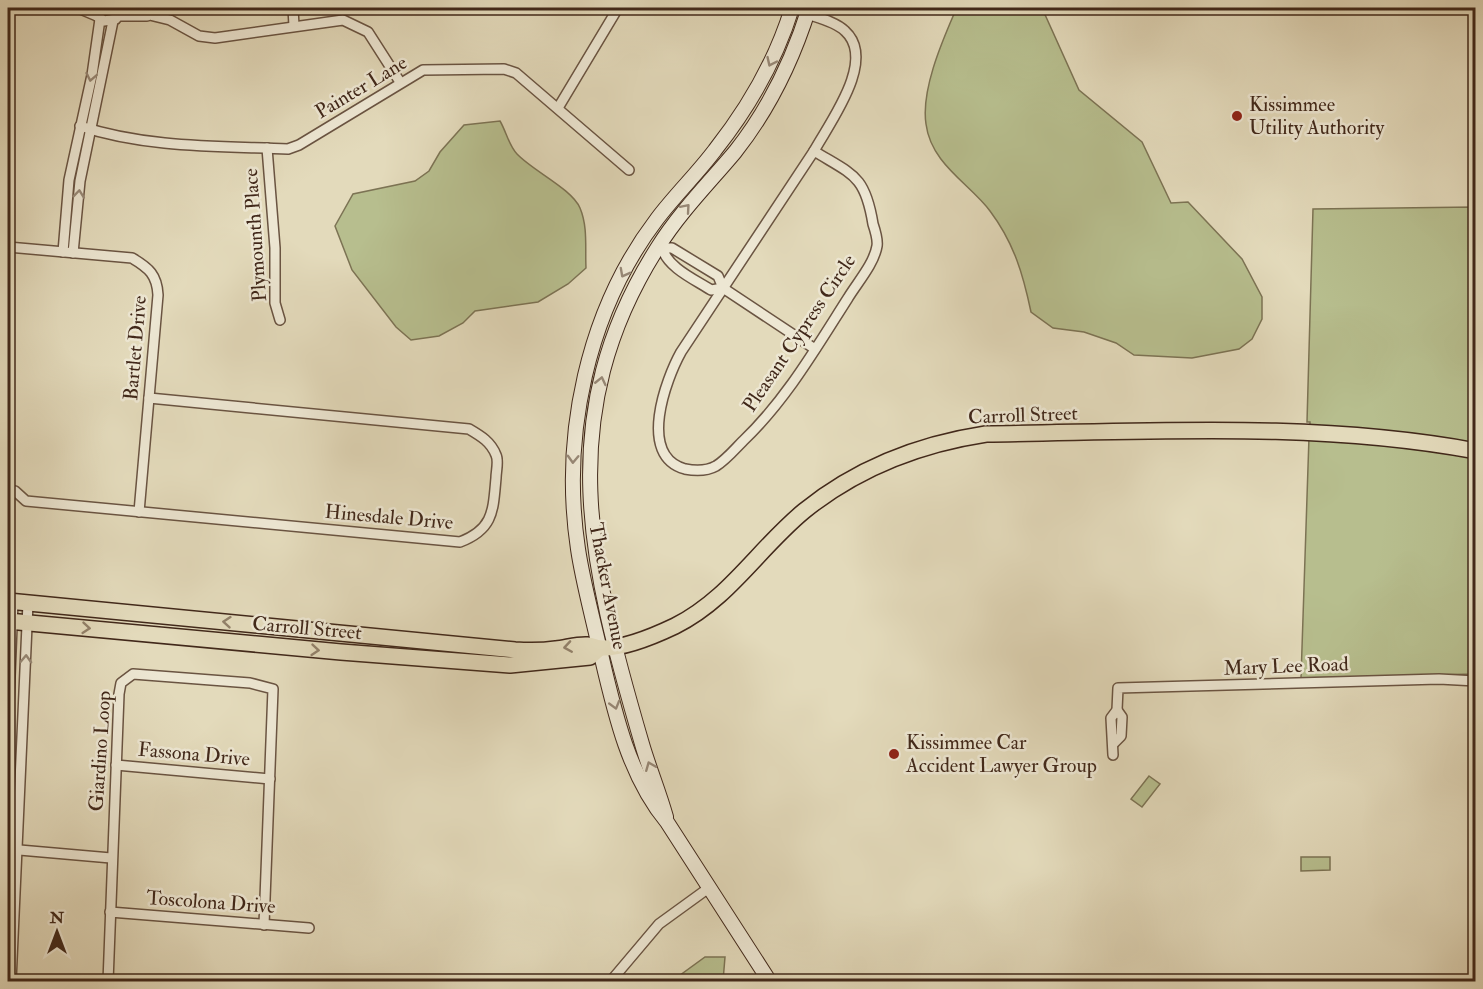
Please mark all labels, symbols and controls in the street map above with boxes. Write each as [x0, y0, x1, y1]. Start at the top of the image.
street label: Painter Lane [310, 50, 412, 124]
one-way arrow [766, 55, 778, 66]
one-way arrow [85, 72, 98, 82]
place label: Kissimmee Utility Authority [1249, 92, 1386, 140]
marker: Kissimmee Utility Authority [1230, 109, 1244, 123]
street label: Plymounth Place [238, 167, 272, 303]
one-way arrow [72, 190, 85, 199]
one-way arrow [679, 204, 690, 215]
street label: Pleasant Cypress Circle [737, 249, 862, 417]
one-way arrow [620, 267, 631, 277]
street label: Bartlet Drive [118, 295, 152, 401]
one-way arrow [593, 376, 606, 386]
street label: Carroll Street [968, 401, 1079, 429]
one-way arrow [567, 455, 580, 464]
street label: Hinesdale Drive [324, 499, 454, 535]
street label: Thacker Avenue [583, 520, 633, 652]
street label: Carroll Street [251, 611, 363, 645]
one-way arrow [223, 616, 232, 629]
one-way arrow [81, 621, 90, 634]
one-way arrow [564, 641, 573, 653]
one-way arrow [310, 643, 319, 656]
street label: Mary Lee Road [1223, 651, 1349, 681]
one-way arrow [20, 654, 32, 663]
street label: Giardino Loop [83, 690, 118, 812]
one-way arrow [608, 699, 620, 710]
place label: Kissimmee Car Accident Lawyer Group [905, 730, 1097, 779]
street label: Fassona Drive [137, 737, 251, 771]
marker: Kissimmee Car Accident Lawyer Group [887, 747, 901, 761]
one-way arrow [645, 761, 657, 772]
street label: Toscolona Drive [146, 885, 276, 919]
north arrow [27, 902, 87, 962]
text: N [49, 908, 65, 928]

